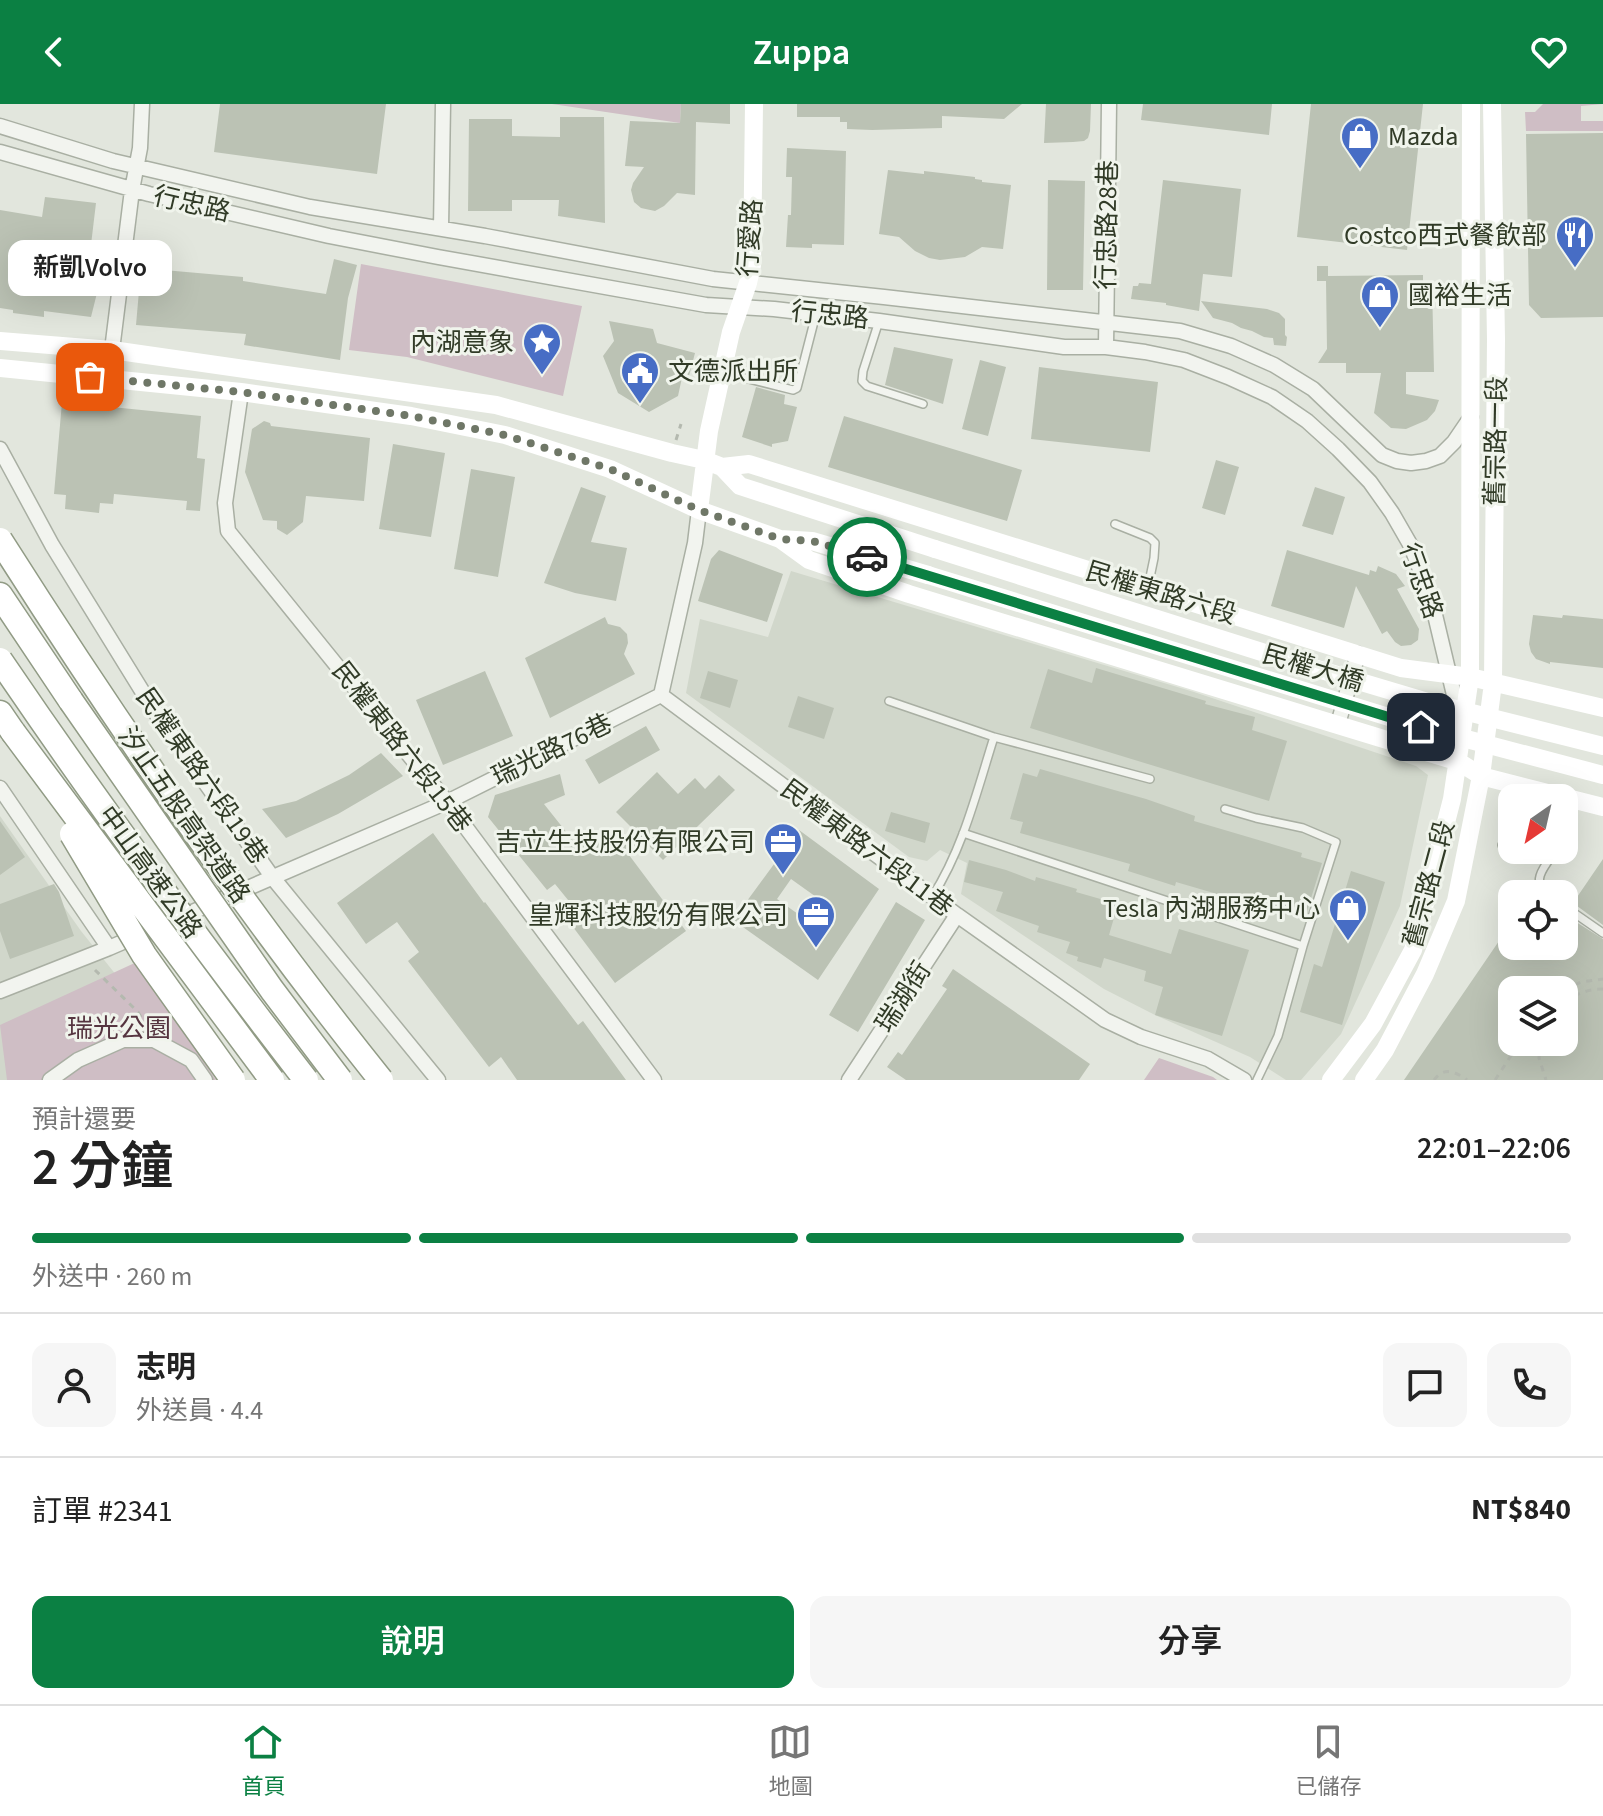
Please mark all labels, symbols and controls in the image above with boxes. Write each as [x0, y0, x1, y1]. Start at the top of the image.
text: Zuppa [753, 27, 850, 78]
icon: back [32, 30, 76, 74]
icon: heart [1527, 30, 1571, 74]
shop icon: Mazda [1339, 115, 1381, 170]
place label: Mazda [1388, 118, 1458, 155]
street label: 行忠路28巷 [1087, 160, 1127, 290]
street label: 行忠路 [150, 177, 234, 231]
street label: 行愛路 [729, 198, 771, 278]
restaurant icon: Costco西式餐飲部 [1554, 214, 1596, 269]
place label: Costco西式餐飲部 [1344, 217, 1547, 254]
callout: 新凱Volvo [8, 241, 172, 297]
text: 新凱Volvo [33, 249, 147, 286]
shop icon: 國裕生活 [1359, 274, 1401, 329]
place label: 國裕生活 [1408, 277, 1512, 314]
street label: 行忠路 [789, 293, 871, 337]
place icon: 內湖意象 [521, 321, 563, 376]
place label: 內湖意象 [410, 324, 514, 361]
pin [56, 343, 124, 411]
public building icon: 文德派出所 [619, 350, 661, 405]
place label: 文德派出所 [668, 353, 798, 390]
icon: bag [68, 355, 112, 399]
street label: 舊宗路一段 [1476, 376, 1516, 506]
courier [827, 517, 907, 597]
icon: car [845, 535, 889, 579]
street label: 行忠路 [1390, 538, 1452, 624]
street label: 民權東路六段 [1081, 553, 1241, 633]
street label: 民權大橋 [1258, 635, 1368, 701]
street label: 民權東路六段15巷 [323, 654, 481, 840]
street label: 民權東路六段19巷 [127, 680, 277, 872]
pin [1387, 693, 1455, 761]
street label: 瑞光路76巷 [486, 705, 618, 795]
icon: home [1399, 705, 1443, 749]
street label: 汐止五股高架道路 [109, 719, 259, 911]
street label: 民權東路六段11巷 [773, 771, 961, 925]
north arrow [1498, 784, 1578, 864]
map controls [1498, 784, 1578, 1056]
street label: 中山高速公路 [89, 798, 211, 946]
street label: 舊宗路二段 [1394, 816, 1464, 952]
office icon: 吉立生技股份有限公司 [762, 821, 804, 876]
place label: 吉立生技股份有限公司 [495, 824, 755, 861]
button: locate [1498, 880, 1578, 960]
shop icon: Tesla 內湖服務中心 [1327, 887, 1369, 942]
place label: Tesla 內湖服務中心 [1103, 890, 1320, 927]
office icon: 皇輝科技股份有限公司 [795, 894, 837, 949]
place label: 皇輝科技股份有限公司 [528, 897, 788, 934]
street label: 瑞湖街 [866, 954, 940, 1040]
button: layers [1498, 976, 1578, 1056]
park label: 瑞光公園 [67, 1010, 171, 1047]
text: 預計還要 [32, 1101, 136, 1138]
text: 22:01–22:06 [1417, 1127, 1571, 1170]
text: 2 分鐘 [32, 1131, 173, 1205]
text: 外送中 · 260 m [32, 1258, 192, 1295]
button: person [32, 1343, 116, 1427]
button: chat [1383, 1343, 1467, 1427]
button: phone [1487, 1343, 1571, 1427]
text: 志明 [136, 1346, 196, 1389]
text: 外送員 · 4.4 [136, 1392, 263, 1429]
text: NT$840 [1471, 1488, 1571, 1531]
text: 訂單 #2341 [32, 1490, 173, 1533]
button: 說明 [32, 1596, 794, 1688]
button: 分享 [810, 1596, 1571, 1688]
tab: 首頁 [241, 1720, 286, 1803]
tab: 地圖 [768, 1720, 813, 1803]
tab: 已儲存 [1295, 1720, 1362, 1803]

